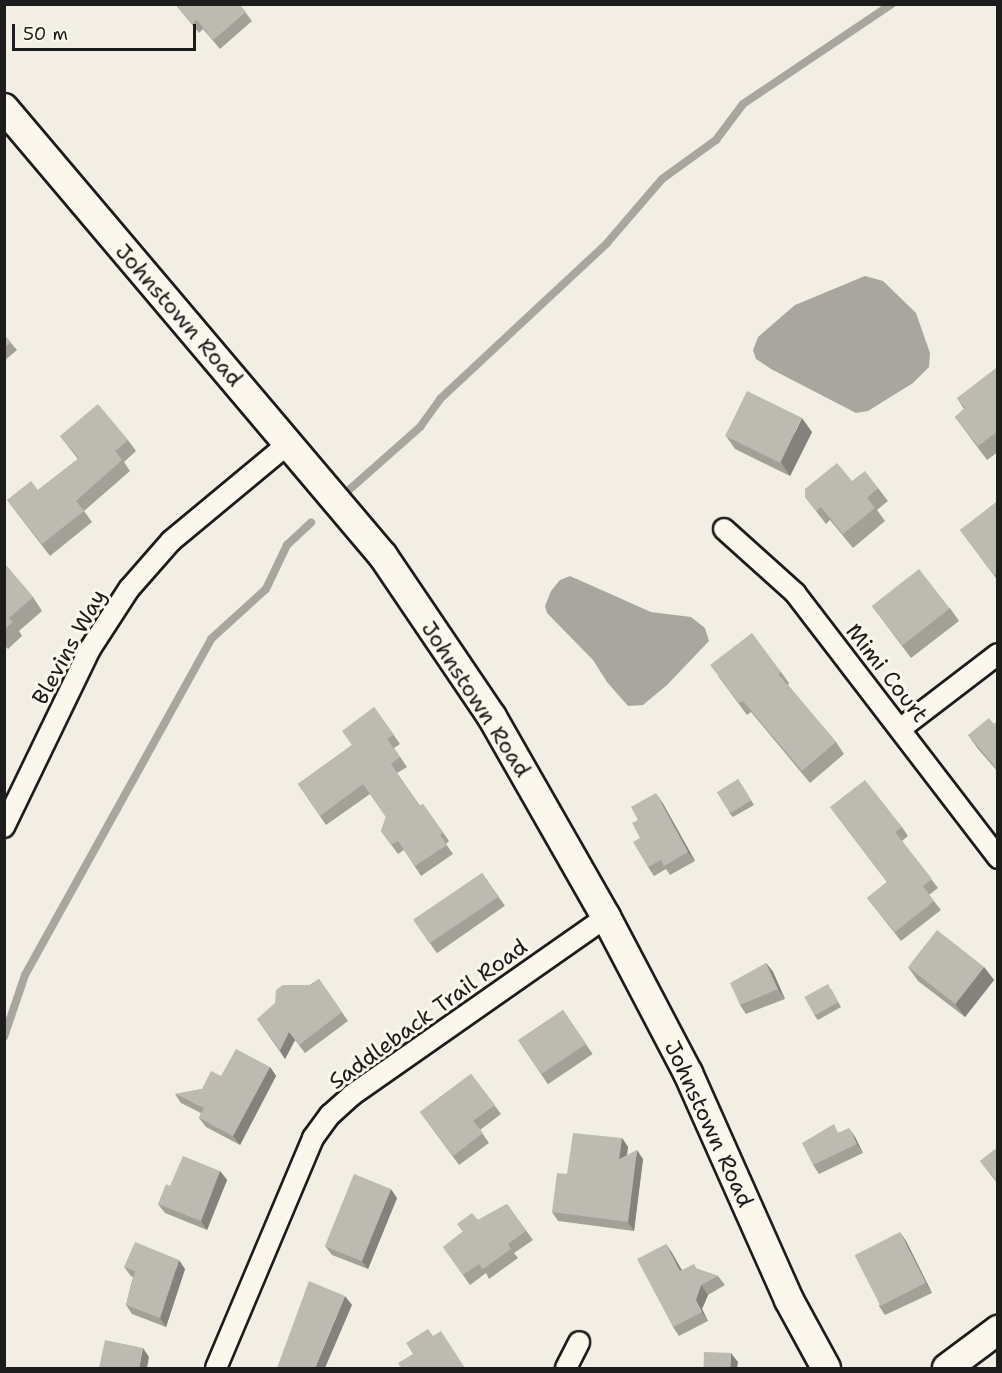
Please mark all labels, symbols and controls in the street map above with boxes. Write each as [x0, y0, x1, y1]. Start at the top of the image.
scale bar [15, 12, 200, 50]
text: 50 m [23, 22, 68, 46]
street label: Johnstown Road [110, 238, 248, 392]
street label: Blevins Way [27, 585, 111, 709]
street label: Johnstown Road [416, 616, 536, 782]
street label: Mimi Court [840, 618, 934, 728]
street label: Saddleback Trail Road [324, 933, 532, 1095]
street label: Johnstown Road [659, 1037, 759, 1211]

